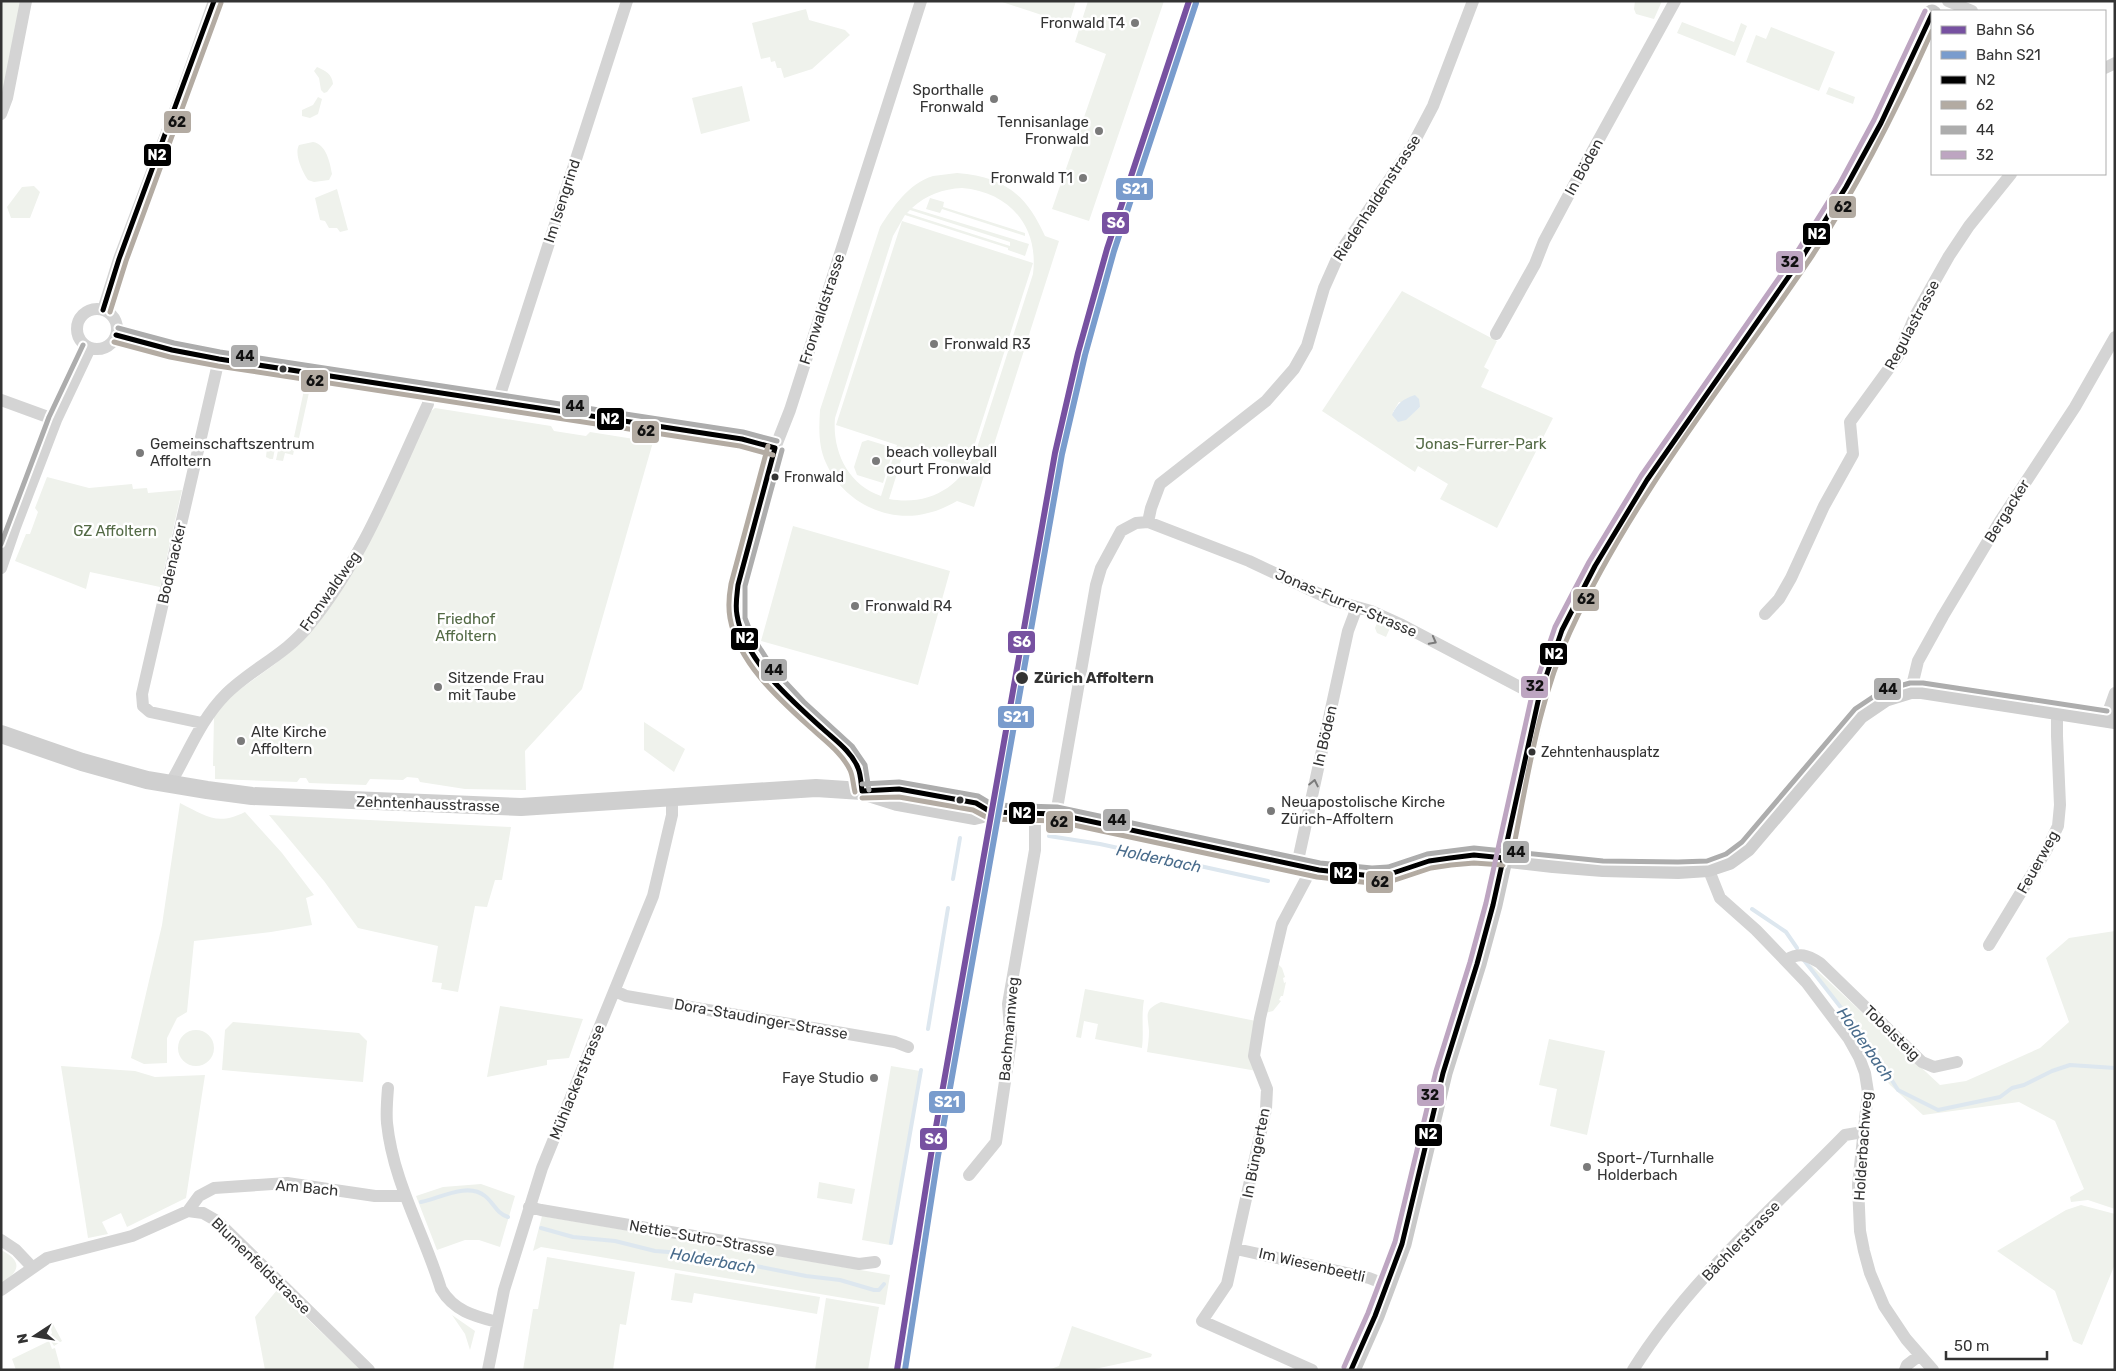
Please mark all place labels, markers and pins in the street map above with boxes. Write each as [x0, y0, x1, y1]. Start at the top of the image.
place label: Fronwald T4 [1040, 14, 1125, 32]
marker: Fronwald T4 [1129, 17, 1141, 29]
place label: Sporthalle Fronwald [912, 81, 984, 116]
marker: Sporthalle Fronwald [988, 93, 1000, 105]
place label: Tennisanlage Fronwald [997, 113, 1089, 148]
marker: Tennisanlage Fronwald [1093, 125, 1105, 137]
place label: Fronwald T1 [990, 169, 1073, 187]
marker: Fronwald T1 [1077, 172, 1089, 184]
place label: Fronwald R3 [944, 335, 1031, 353]
marker: Fronwald R3 [928, 338, 940, 350]
unlabelled marker [278, 364, 288, 374]
place label: Gemeinschaftszentrum Affoltern [150, 435, 314, 470]
place label: beach volleyball court Fronwald [886, 443, 997, 478]
marker: Gemeinschaftszentrum Affoltern [134, 447, 146, 459]
marker: beach volleyball court Fronwald [870, 455, 882, 467]
place label: Fronwald [784, 469, 844, 486]
marker: Fronwald [770, 472, 780, 482]
place label: Fronwald R4 [865, 597, 952, 615]
marker: Fronwald R4 [849, 600, 861, 612]
place label: Sitzende Frau mit Taube [448, 669, 544, 704]
place label: Zürich Affoltern [1034, 669, 1154, 687]
marker: Zürich Affoltern [1014, 670, 1030, 686]
marker: Sitzende Frau mit Taube [432, 681, 444, 693]
place label: Alte Kirche Affoltern [251, 723, 327, 758]
marker: Alte Kirche Affoltern [235, 735, 247, 747]
place label: Zehntenhausplatz [1541, 744, 1660, 761]
marker: Zehntenhausplatz [1527, 747, 1537, 757]
place label: Neuapostolische Kirche Zürich-Affoltern [1281, 793, 1445, 828]
unlabelled marker [955, 795, 965, 805]
marker: Neuapostolische Kirche Zürich-Affoltern [1265, 805, 1277, 817]
place label: Faye Studio [782, 1069, 864, 1087]
marker: Faye Studio [868, 1072, 880, 1084]
place label: Sport-/Turnhalle Holderbach [1597, 1149, 1714, 1184]
marker: Sport-/Turnhalle Holderbach [1581, 1161, 1593, 1173]

